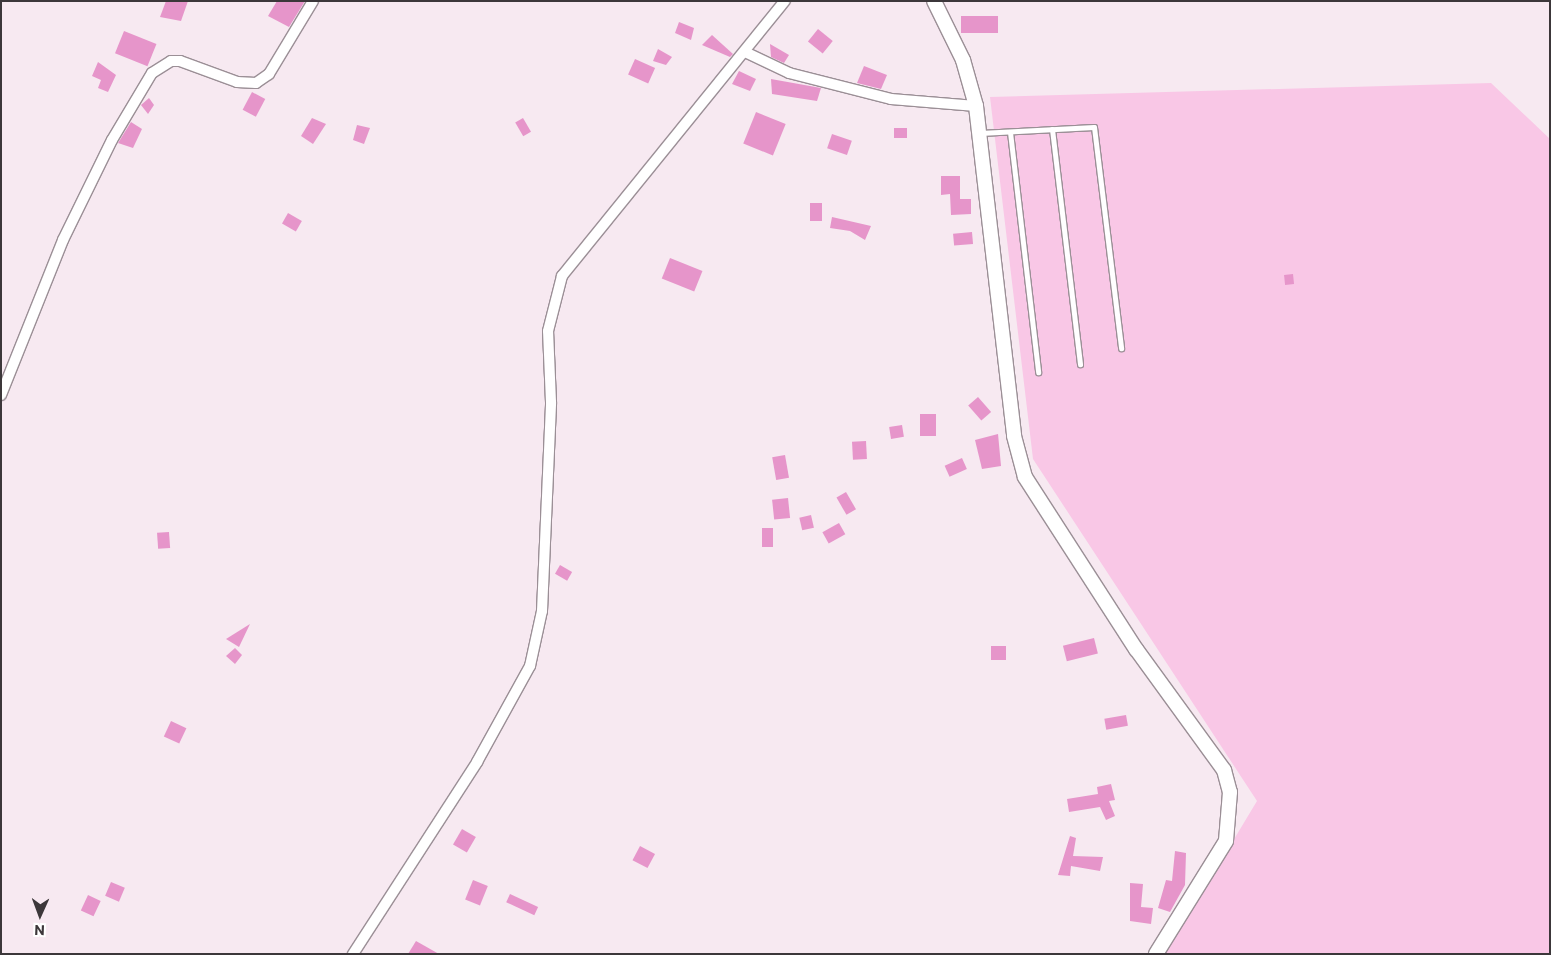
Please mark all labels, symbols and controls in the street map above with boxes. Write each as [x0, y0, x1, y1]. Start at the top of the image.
north arrow [15, 890, 65, 940]
text: N [34, 922, 45, 939]

